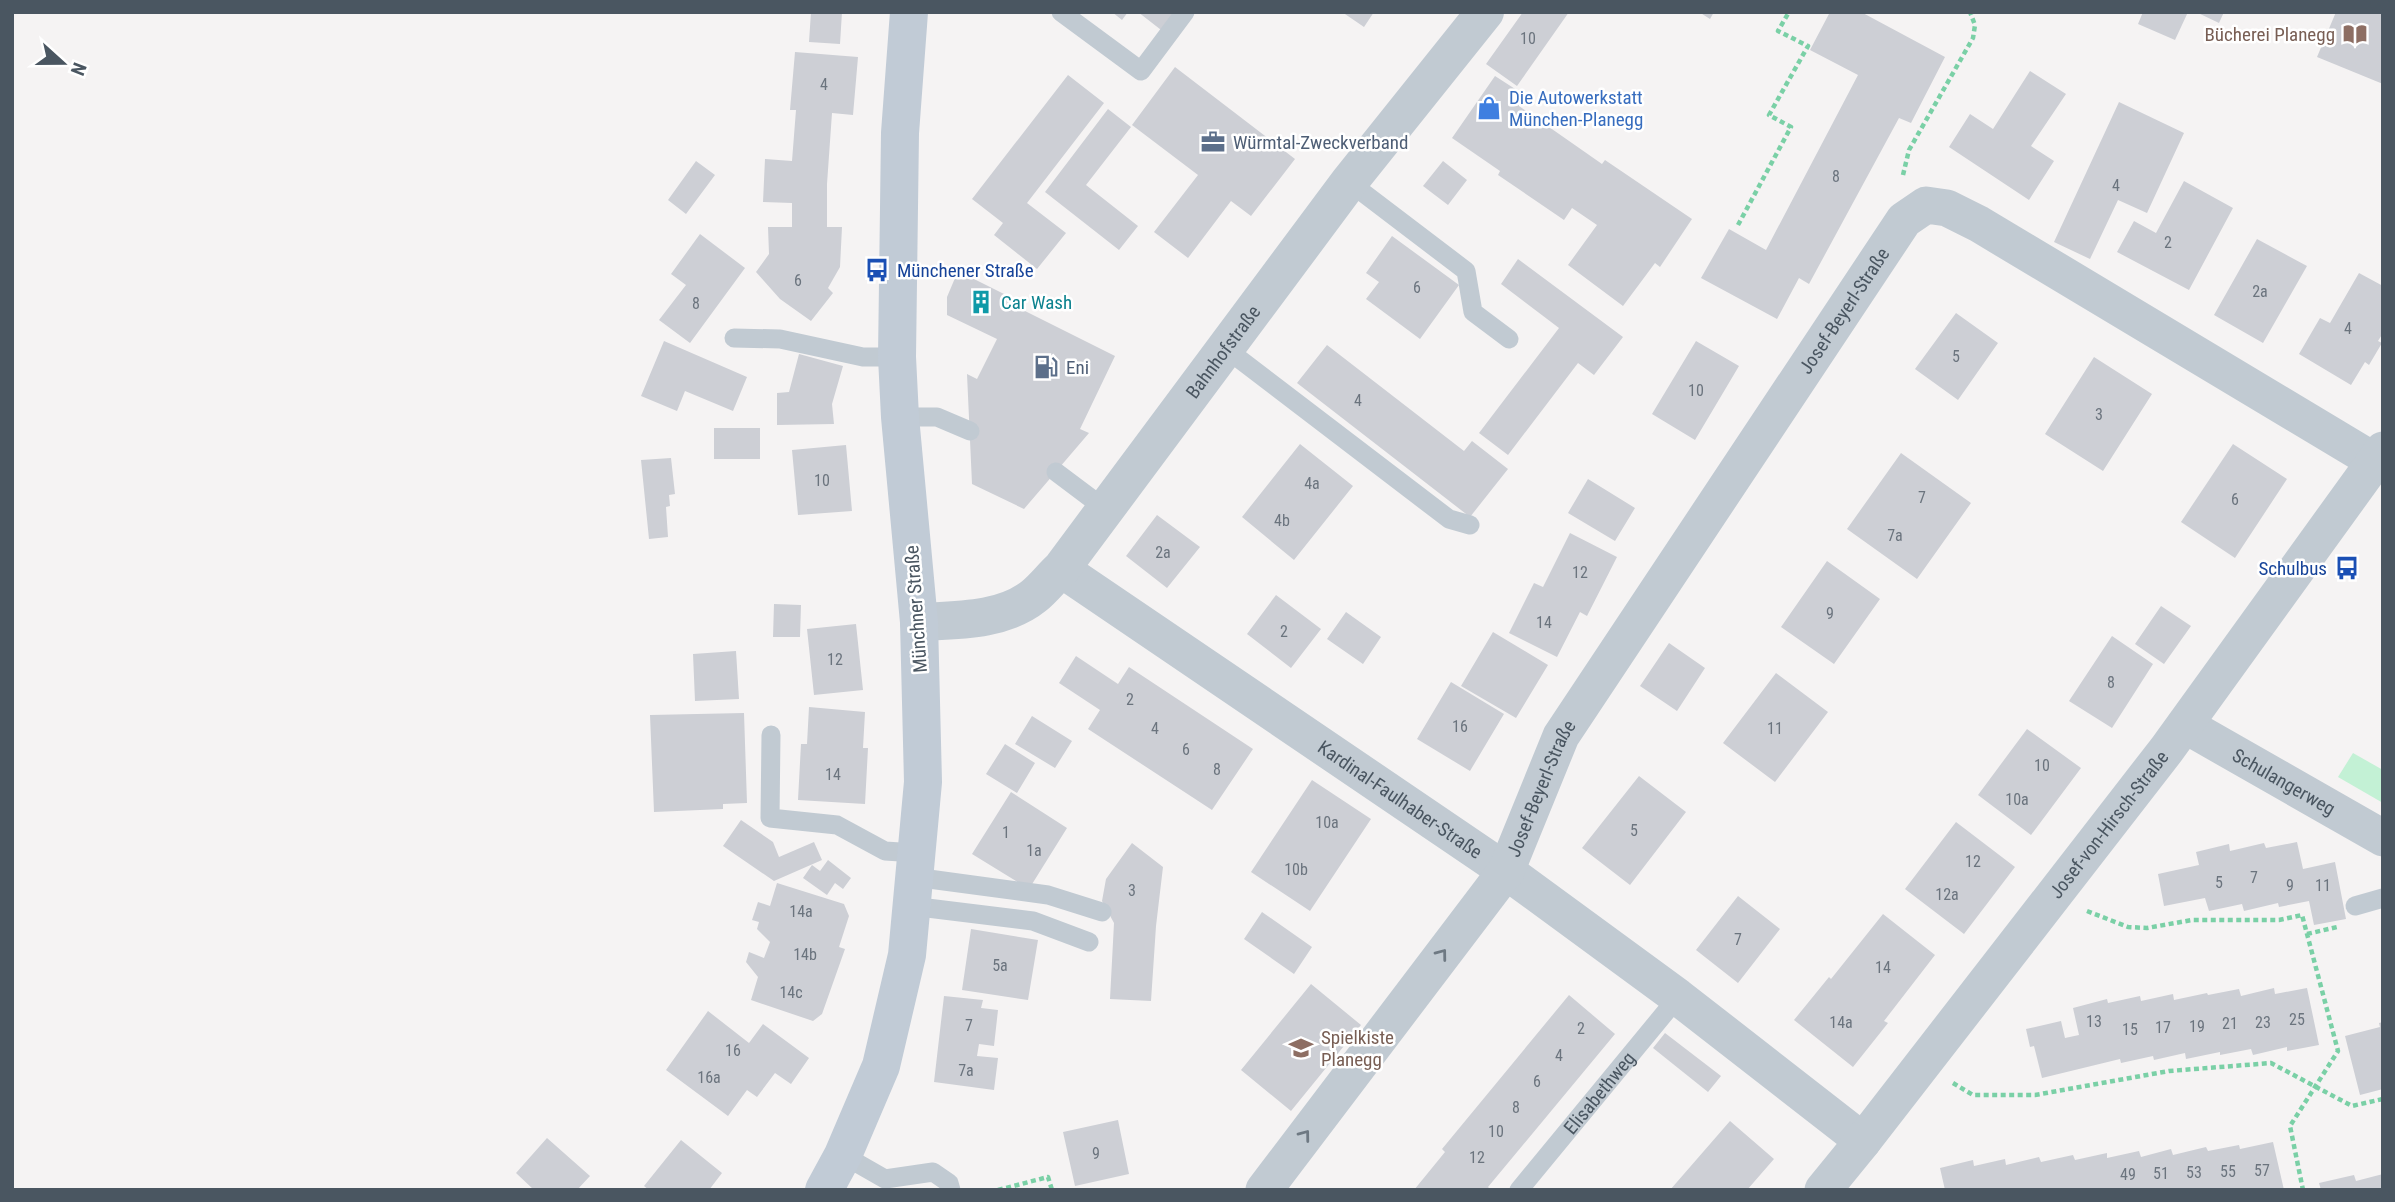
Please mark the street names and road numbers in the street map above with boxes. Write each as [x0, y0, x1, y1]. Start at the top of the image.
street label: Josef-Beyerl-Straße [1794, 243, 1894, 378]
street label: Bahnhofstraße [1181, 301, 1265, 403]
street label: Münchner Straße [900, 544, 932, 674]
street label: Josef-Beyerl-Straße [1501, 715, 1580, 860]
street label: Kardinal-Faulhaber-Straße [1314, 735, 1487, 863]
street label: Schulangerweg [2229, 743, 2339, 820]
street label: Josef-von-Hirsch-Straße [2044, 746, 2173, 903]
street label: Elisabethweg [1559, 1047, 1640, 1139]

